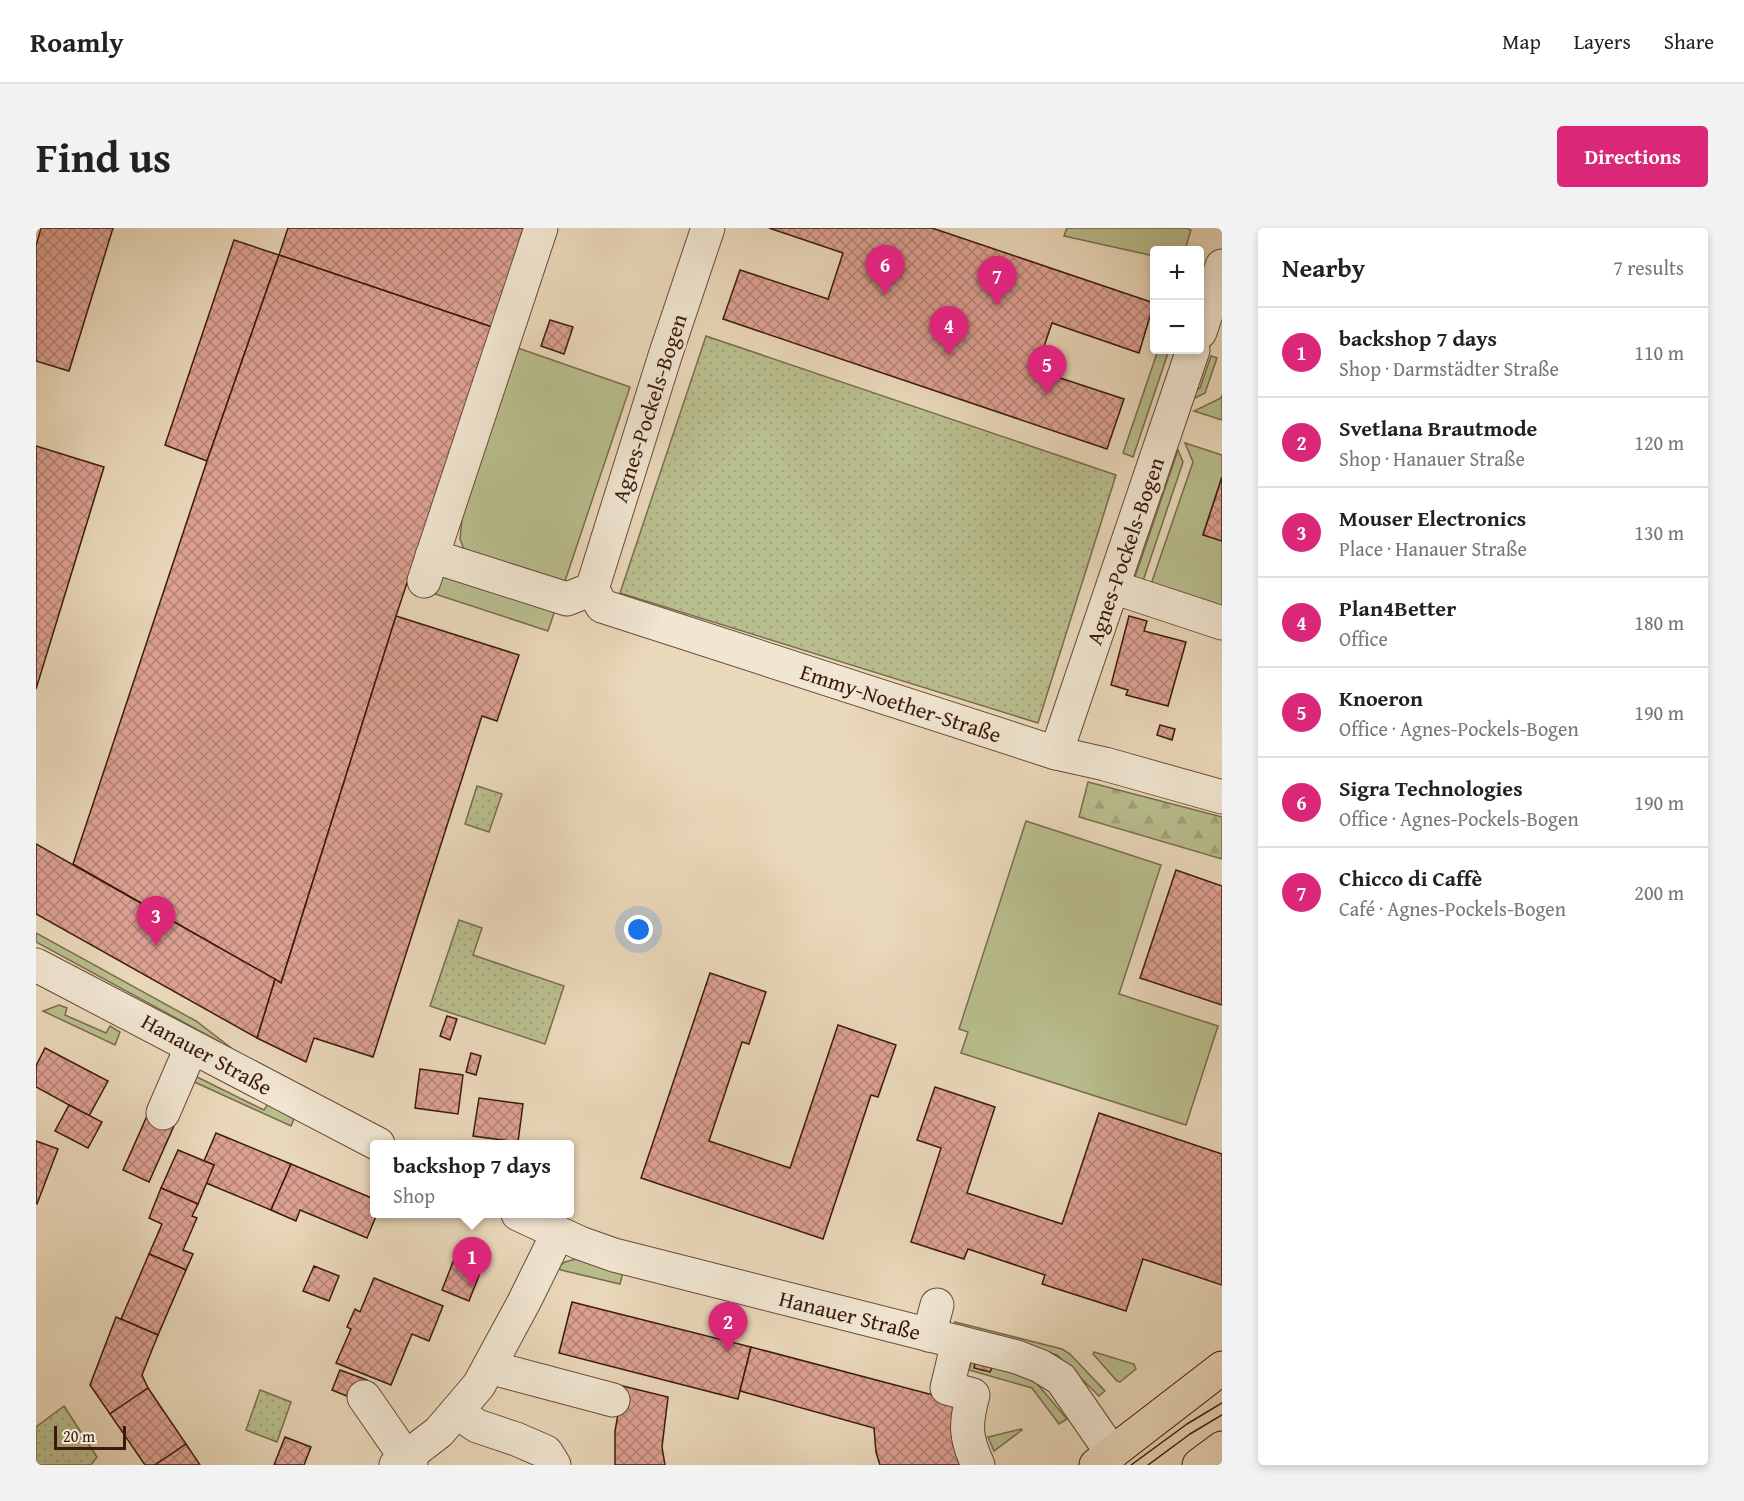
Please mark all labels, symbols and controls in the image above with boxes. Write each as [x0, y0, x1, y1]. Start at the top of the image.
text: Roamly [30, 21, 124, 62]
text: Map [1502, 26, 1541, 57]
text: Layers [1574, 26, 1631, 57]
text: Share [1664, 26, 1714, 57]
text: Find us [36, 126, 171, 187]
button: Directions [1557, 126, 1708, 187]
pin: 6 [866, 245, 904, 295]
map controls [1150, 246, 1204, 354]
button: + [1150, 246, 1204, 300]
text: Nearby [1282, 248, 1365, 287]
text: 7 results [1613, 253, 1684, 282]
pin: 7 [978, 256, 1016, 306]
button: − [1150, 300, 1204, 354]
pin: 4 [930, 306, 968, 356]
street label: Agnes-Pockels-Bogen [603, 309, 695, 506]
text: backshop 7 days [1339, 322, 1497, 354]
text: 1 [1296, 338, 1307, 367]
text: 110 m [1634, 338, 1684, 367]
pin: 5 [1028, 346, 1066, 395]
text: Shop · Darmstädter Straße [1339, 354, 1559, 383]
text: Svetlana Brautmode [1339, 412, 1537, 444]
text: 2 [1296, 428, 1307, 457]
text: 120 m [1634, 428, 1684, 457]
text: Shop · Hanauer Straße [1339, 444, 1525, 473]
street label: Agnes-Pockels-Bogen [1078, 452, 1172, 649]
text: Mouser Electronics [1339, 502, 1526, 534]
text: 3 [1296, 518, 1307, 547]
text: 130 m [1634, 518, 1684, 547]
text: Place · Hanauer Straße [1339, 534, 1527, 563]
text: Plan4Better [1339, 592, 1456, 624]
text: 4 [1296, 608, 1307, 637]
text: 180 m [1634, 608, 1684, 637]
text: Office [1339, 624, 1388, 653]
street label: Emmy-Noether-Straße [796, 655, 1006, 751]
text: Knoeron [1339, 682, 1423, 714]
text: 5 [1296, 698, 1307, 727]
text: 190 m [1634, 698, 1684, 727]
text: Office · Agnes-Pockels-Bogen [1339, 714, 1579, 743]
text: Sigra Technologies [1339, 772, 1523, 804]
text: 6 [1296, 788, 1307, 817]
text: 190 m [1634, 788, 1684, 817]
text: Office · Agnes-Pockels-Bogen [1339, 804, 1579, 833]
text: Chicco di Caffè [1339, 862, 1482, 894]
text: 7 [1296, 878, 1307, 907]
text: 200 m [1634, 878, 1684, 907]
text: Café · Agnes-Pockels-Bogen [1339, 894, 1566, 923]
pin: 3 [136, 896, 176, 946]
your location [624, 915, 653, 944]
street label: Hanauer Straße [136, 1005, 278, 1103]
popup [370, 1140, 574, 1218]
text: backshop 7 days [393, 1149, 551, 1181]
text: Shop [393, 1181, 435, 1210]
pin: 1 [452, 1238, 492, 1287]
street label: Hanauer Straße [776, 1282, 924, 1348]
pin: 2 [708, 1302, 748, 1352]
scale bar [54, 1423, 126, 1450]
text: 20 m [63, 1424, 95, 1448]

